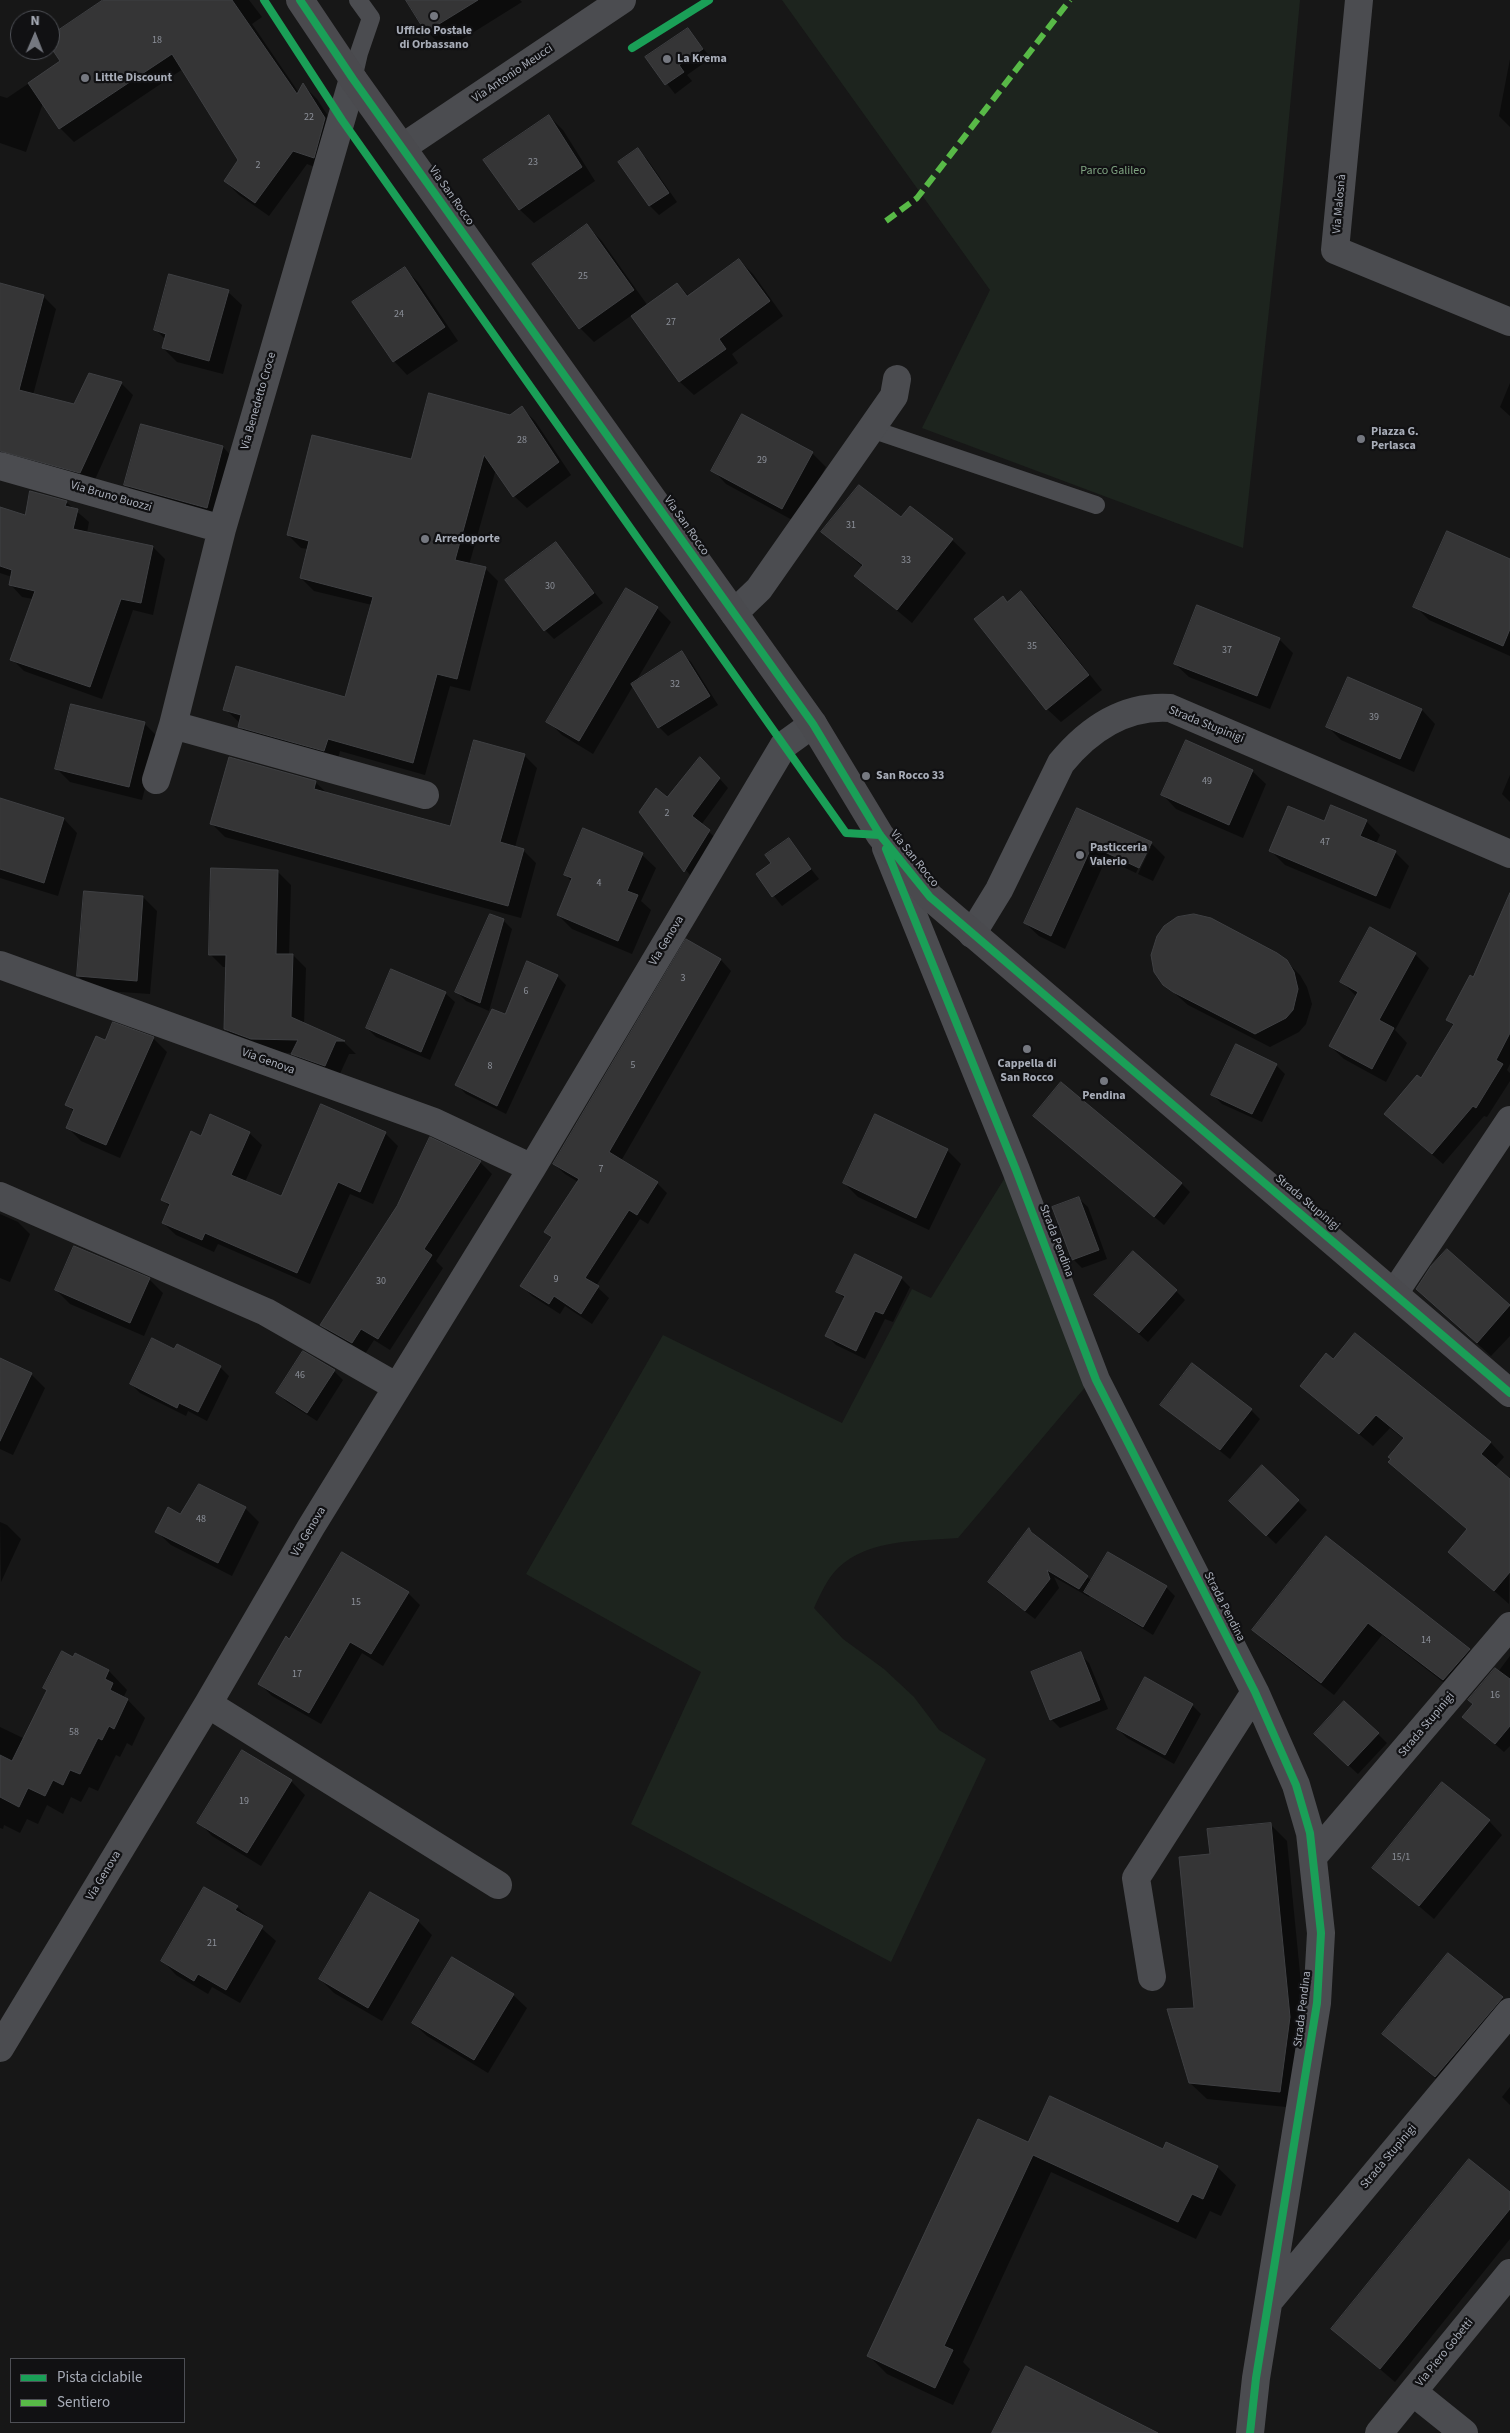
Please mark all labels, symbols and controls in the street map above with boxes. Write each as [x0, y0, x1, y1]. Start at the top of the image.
north arrow [10, 10, 60, 60]
marker: Ufficio Postale di Orbassano [428, 10, 440, 22]
text: N [30, 11, 40, 31]
place label: Ufficio Postale di Orbassano [396, 24, 472, 52]
house number: 18 [152, 35, 162, 47]
street label: Via Antonio Meucci [470, 42, 556, 106]
place label: La Krema [677, 52, 727, 66]
marker: La Krema [661, 53, 673, 65]
place label: Little Discount [95, 71, 172, 85]
marker: Little Discount [79, 72, 91, 84]
house number: 22 [304, 112, 314, 124]
house number: 23 [528, 157, 538, 169]
house number: 2 [256, 160, 260, 172]
street label: Via San Rocco [425, 164, 477, 228]
park label: Parco Galileo [1080, 164, 1146, 178]
street label: Via Malosnà [1330, 174, 1350, 234]
house number: 25 [578, 271, 588, 283]
house number: 24 [394, 309, 404, 321]
house number: 27 [666, 317, 676, 329]
street label: Via Benedetto Croce [238, 351, 280, 451]
place label: Piazza G. Perlasca [1371, 425, 1419, 453]
marker: Piazza G. Perlasca [1355, 433, 1367, 445]
house number: 28 [517, 435, 527, 447]
house number: 29 [757, 455, 767, 467]
street label: Via Bruno Buozzi [69, 479, 153, 515]
street label: Via San Rocco [660, 494, 712, 558]
house number: 31 [846, 520, 856, 532]
place label: Arredoporte [435, 532, 500, 546]
marker: Arredoporte [419, 533, 431, 545]
house number: 33 [901, 555, 911, 567]
house number: 30 [545, 581, 555, 593]
house number: 35 [1027, 641, 1037, 653]
house number: 37 [1222, 645, 1232, 657]
house number: 32 [670, 679, 680, 691]
street label: Strada Stupinigi [1166, 703, 1246, 747]
house number: 39 [1369, 712, 1379, 724]
place label: San Rocco 33 [876, 769, 944, 783]
marker: San Rocco 33 [860, 770, 872, 782]
house number: 49 [1202, 776, 1212, 788]
house number: 2 [665, 808, 669, 820]
street label: Via San Rocco [887, 828, 941, 890]
house number: 47 [1320, 837, 1330, 849]
place label: Pasticceria Valerio [1090, 841, 1147, 869]
marker: Pasticceria Valerio [1074, 849, 1086, 861]
house number: 4 [597, 878, 601, 890]
street label: Via Genova [647, 914, 687, 968]
house number: 3 [681, 973, 685, 985]
house number: 6 [524, 986, 528, 998]
marker: Cappella di San Rocco [1021, 1043, 1033, 1055]
street label: Via Genova [240, 1046, 296, 1078]
place label: Cappella di San Rocco [997, 1057, 1057, 1085]
house number: 5 [631, 1060, 635, 1072]
house number: 8 [488, 1061, 492, 1073]
marker: Pendina [1098, 1075, 1110, 1087]
place label: Pendina [1082, 1089, 1126, 1103]
house number: 7 [599, 1164, 603, 1176]
street label: Strada Stupinigi [1272, 1172, 1342, 1234]
street label: Strada Pendina [1036, 1203, 1076, 1279]
house number: 9 [554, 1274, 558, 1286]
house number: 30 [376, 1276, 386, 1288]
house number: 46 [295, 1370, 305, 1382]
street label: Via Genova [289, 1505, 329, 1559]
house number: 48 [196, 1514, 206, 1526]
street label: Strada Pendina [1200, 1570, 1248, 1644]
house number: 15 [351, 1597, 361, 1609]
house number: 14 [1421, 1635, 1431, 1647]
house number: 17 [292, 1669, 302, 1681]
street label: Strada Stupinigi [1396, 1690, 1458, 1760]
house number: 16 [1490, 1690, 1500, 1702]
house number: 58 [69, 1727, 79, 1739]
house number: 19 [239, 1796, 249, 1808]
street label: Via Genova [84, 1849, 124, 1903]
house number: 15/1 [1392, 1852, 1410, 1864]
house number: 21 [207, 1938, 217, 1950]
street label: Strada Pendina [1291, 1970, 1315, 2048]
street label: Strada Stupinigi [1358, 2122, 1420, 2192]
street label: Via Piero Gobetti [1413, 2316, 1477, 2390]
legend [10, 2358, 185, 2423]
text: Pista ciclabile [57, 2367, 142, 2388]
text: Sentiero [57, 2392, 110, 2413]

